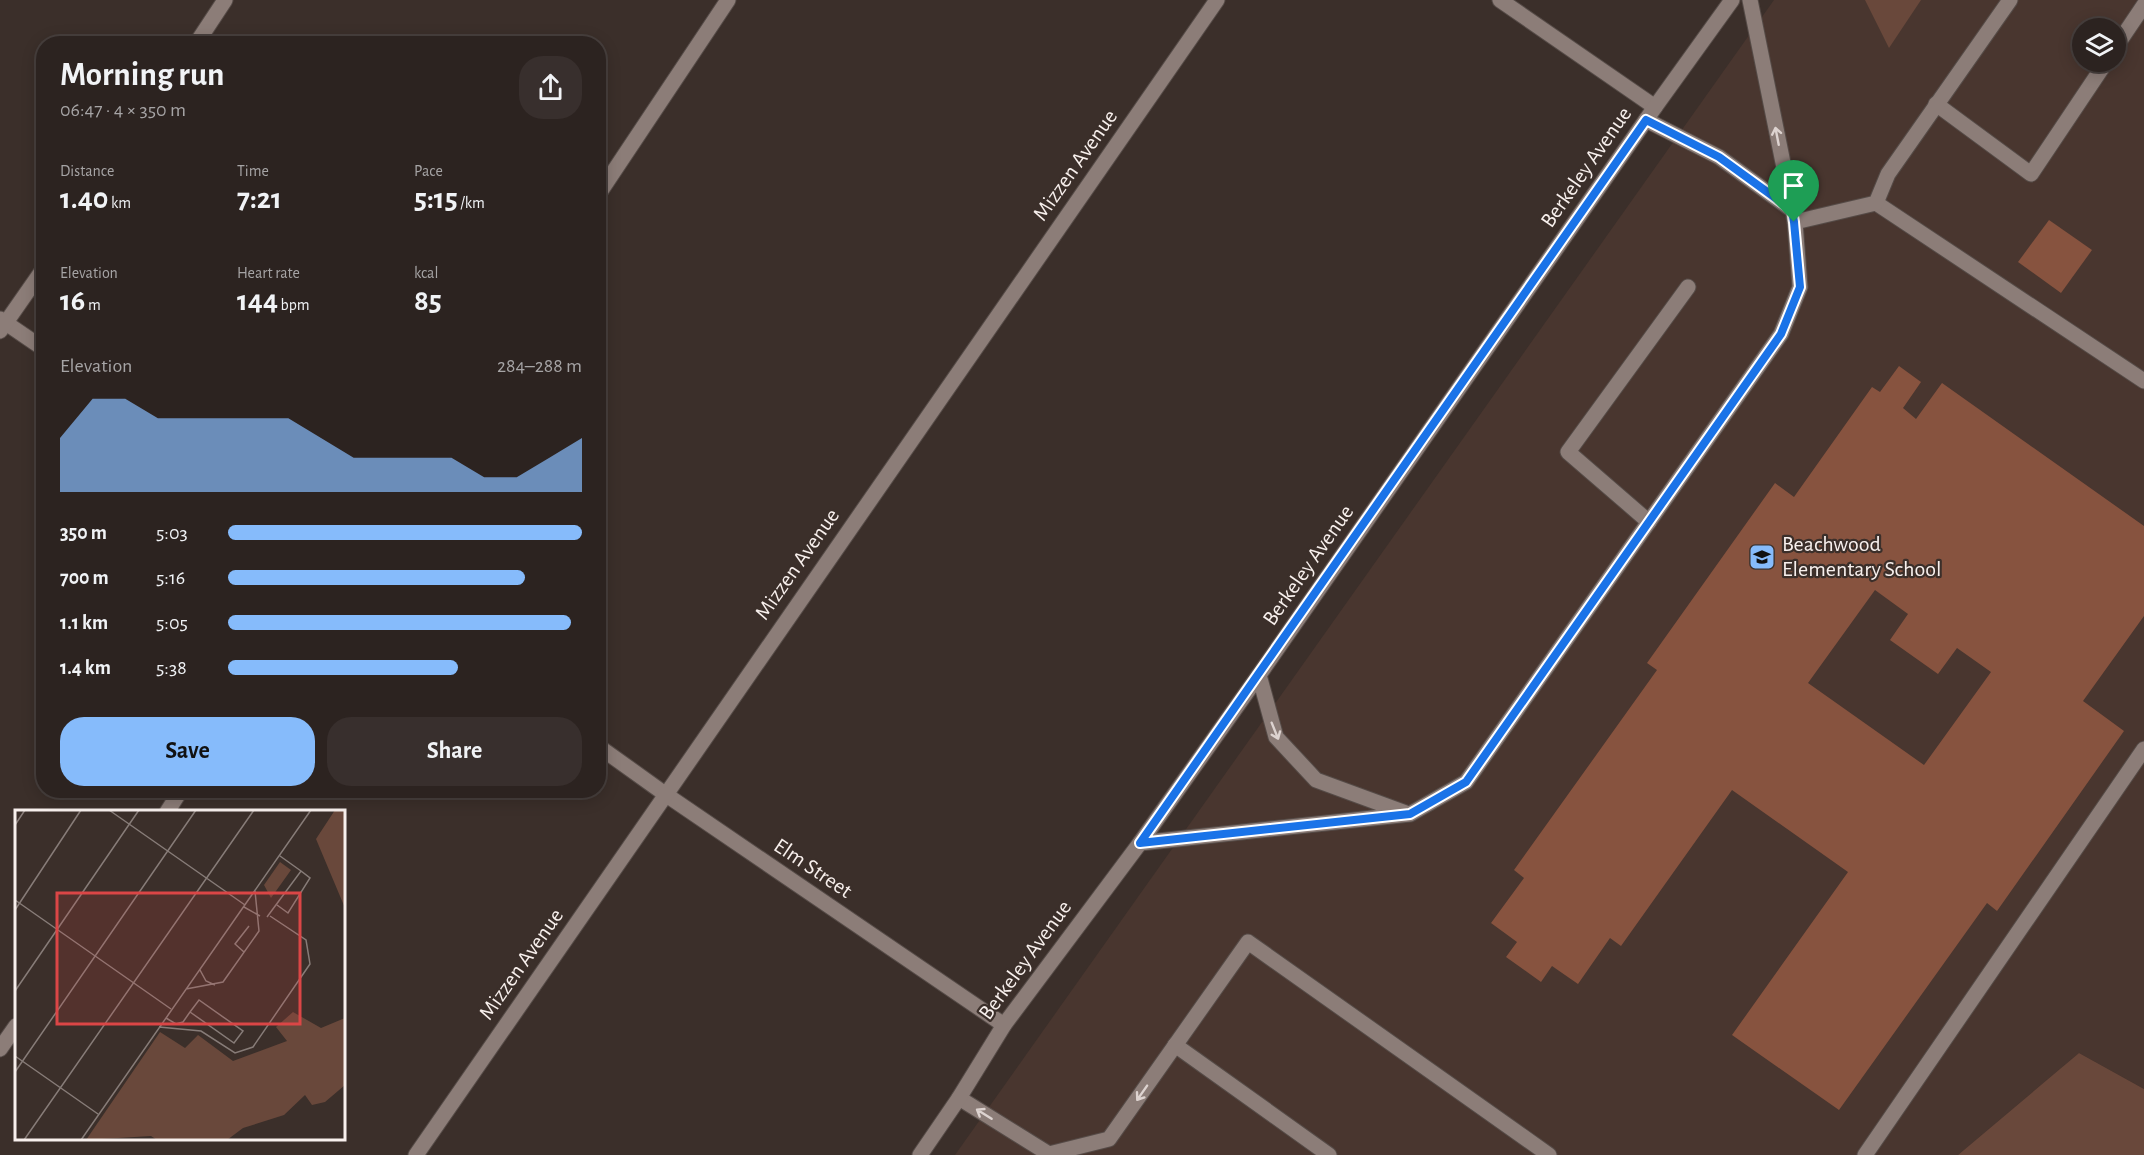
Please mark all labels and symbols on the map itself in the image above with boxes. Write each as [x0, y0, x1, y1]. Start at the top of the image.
street label: Berkeley Avenue [1536, 103, 1636, 231]
street label: Mizzen Avenue [1029, 106, 1121, 224]
one-way arrow [1771, 127, 1782, 147]
pin [1768, 160, 1819, 222]
street label: Berkeley Avenue [1258, 501, 1358, 629]
street label: Mizzen Avenue [751, 505, 843, 623]
place label: Beachwood Elementary School [1782, 533, 1942, 580]
school or university icon: Beachwood Elementary School [1747, 542, 1777, 572]
one-way arrow [1270, 721, 1281, 740]
inset map [15, 810, 345, 1140]
street label: Elm Street [770, 834, 856, 902]
street label: Berkeley Avenue [975, 896, 1075, 1024]
street label: Mizzen Avenue [475, 905, 567, 1023]
one-way arrow [1136, 1084, 1148, 1100]
one-way arrow [976, 1107, 993, 1119]

